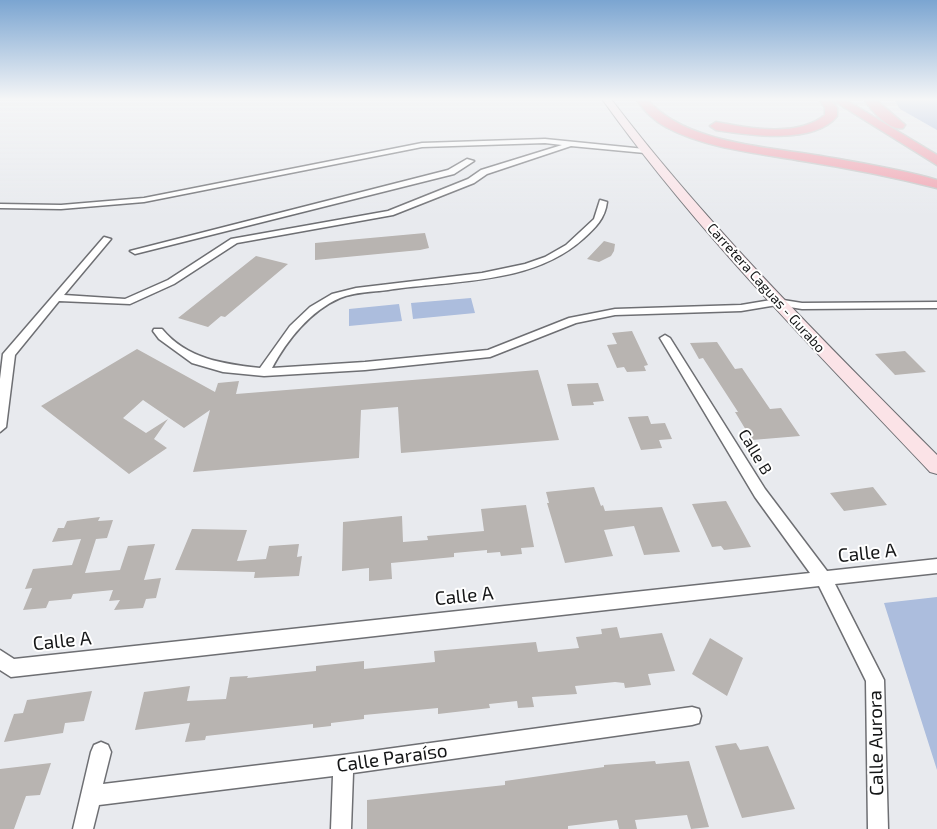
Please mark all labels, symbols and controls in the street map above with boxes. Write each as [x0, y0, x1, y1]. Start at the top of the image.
street label: Carretera Caguas - Gurabo [703, 220, 829, 356]
street label: Calle B [734, 426, 776, 478]
street label: Calle A [837, 539, 897, 567]
street label: Calle A [434, 582, 494, 610]
street label: Calle A [32, 627, 92, 655]
street label: Calle Aurora [864, 690, 888, 796]
street label: Calle Paraíso [335, 739, 449, 777]

